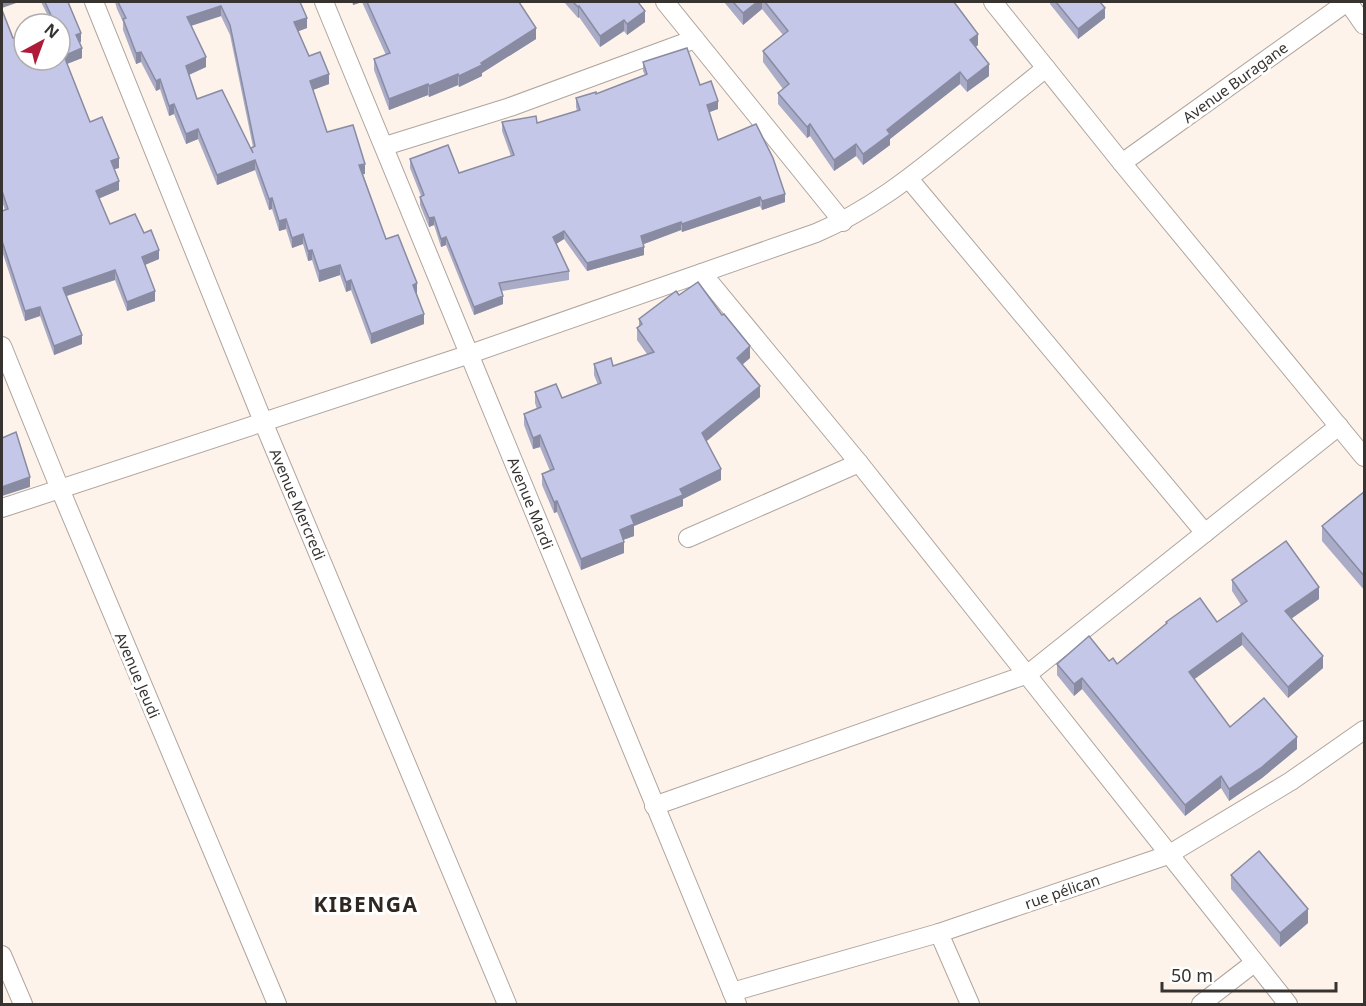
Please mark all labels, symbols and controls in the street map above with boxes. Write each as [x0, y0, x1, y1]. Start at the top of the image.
north arrow [12, 12, 72, 72]
text: N [40, 18, 64, 43]
street label: Avenue Buragane [1178, 37, 1292, 127]
street label: Avenue Mercredi [266, 445, 330, 563]
street label: Avenue Mardi [503, 454, 559, 552]
street label: Avenue Jeudi [111, 629, 165, 721]
street label: rue pélican [1022, 869, 1102, 913]
district label: KIBENGA [313, 890, 419, 918]
scale bar [1162, 955, 1336, 993]
text: 50 m [1171, 963, 1213, 987]

